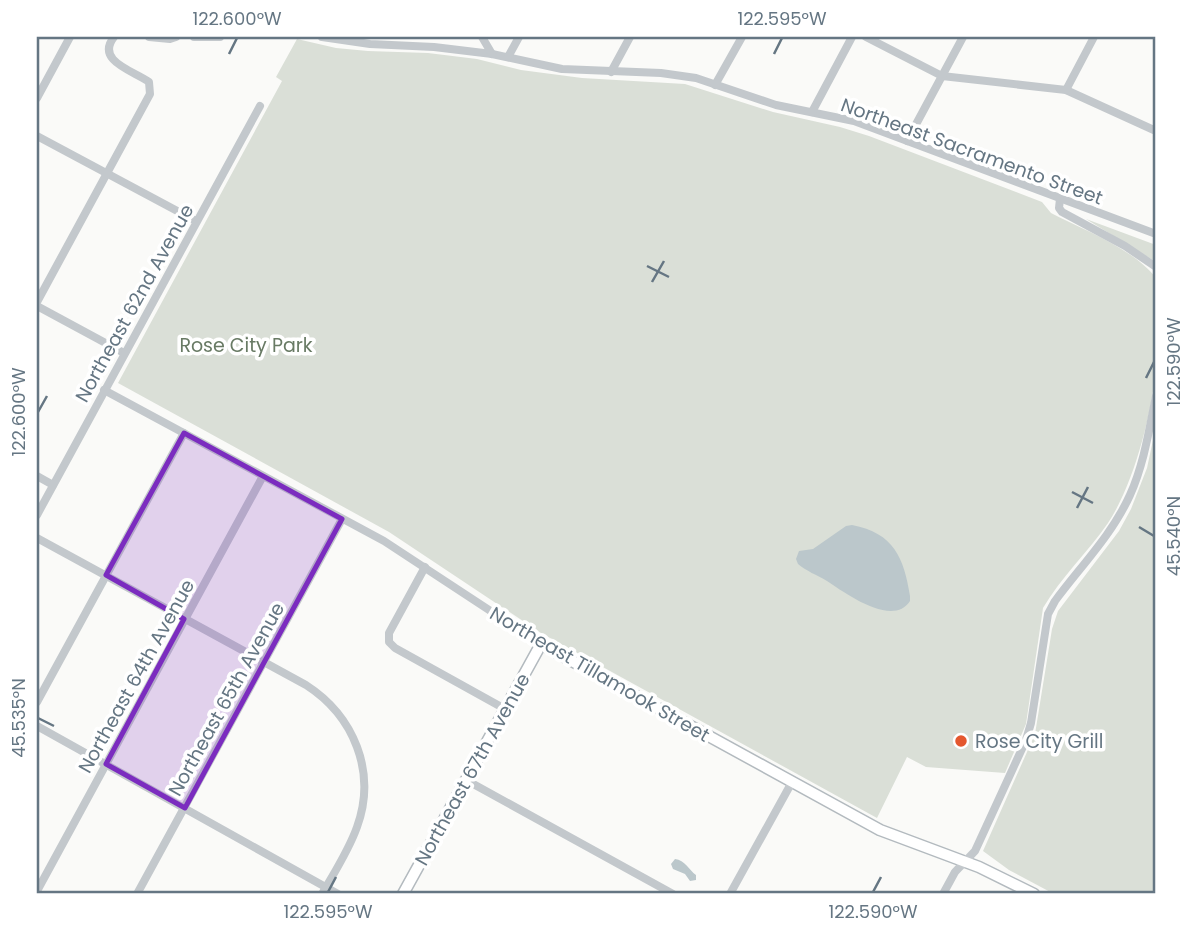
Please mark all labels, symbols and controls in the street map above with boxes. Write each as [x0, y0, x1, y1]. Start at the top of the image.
text: 122.600°W [192, 6, 282, 31]
text: 122.595°W [737, 6, 827, 31]
street label: Northeast Sacramento Street [837, 91, 1107, 212]
street label: Northeast 62nd Avenue [69, 199, 200, 407]
text: 122.590°W [1161, 317, 1186, 407]
park label: Rose City Park [179, 332, 313, 359]
text: 122.600°W [6, 367, 31, 457]
text: 45.540°N [1161, 496, 1186, 576]
street label: Northeast 64th Avenue [72, 574, 201, 778]
street label: Northeast 65th Avenue [162, 597, 291, 801]
street label: Northeast Tillamook Street [485, 600, 715, 749]
street label: Northeast 67th Avenue [408, 668, 537, 870]
text: 45.535°N [6, 678, 31, 758]
place label: Rose City Grill [975, 728, 1103, 755]
marker: Rose City Grill [953, 733, 969, 749]
text: 122.595°W [283, 899, 373, 924]
text: 122.590°W [828, 899, 918, 924]

